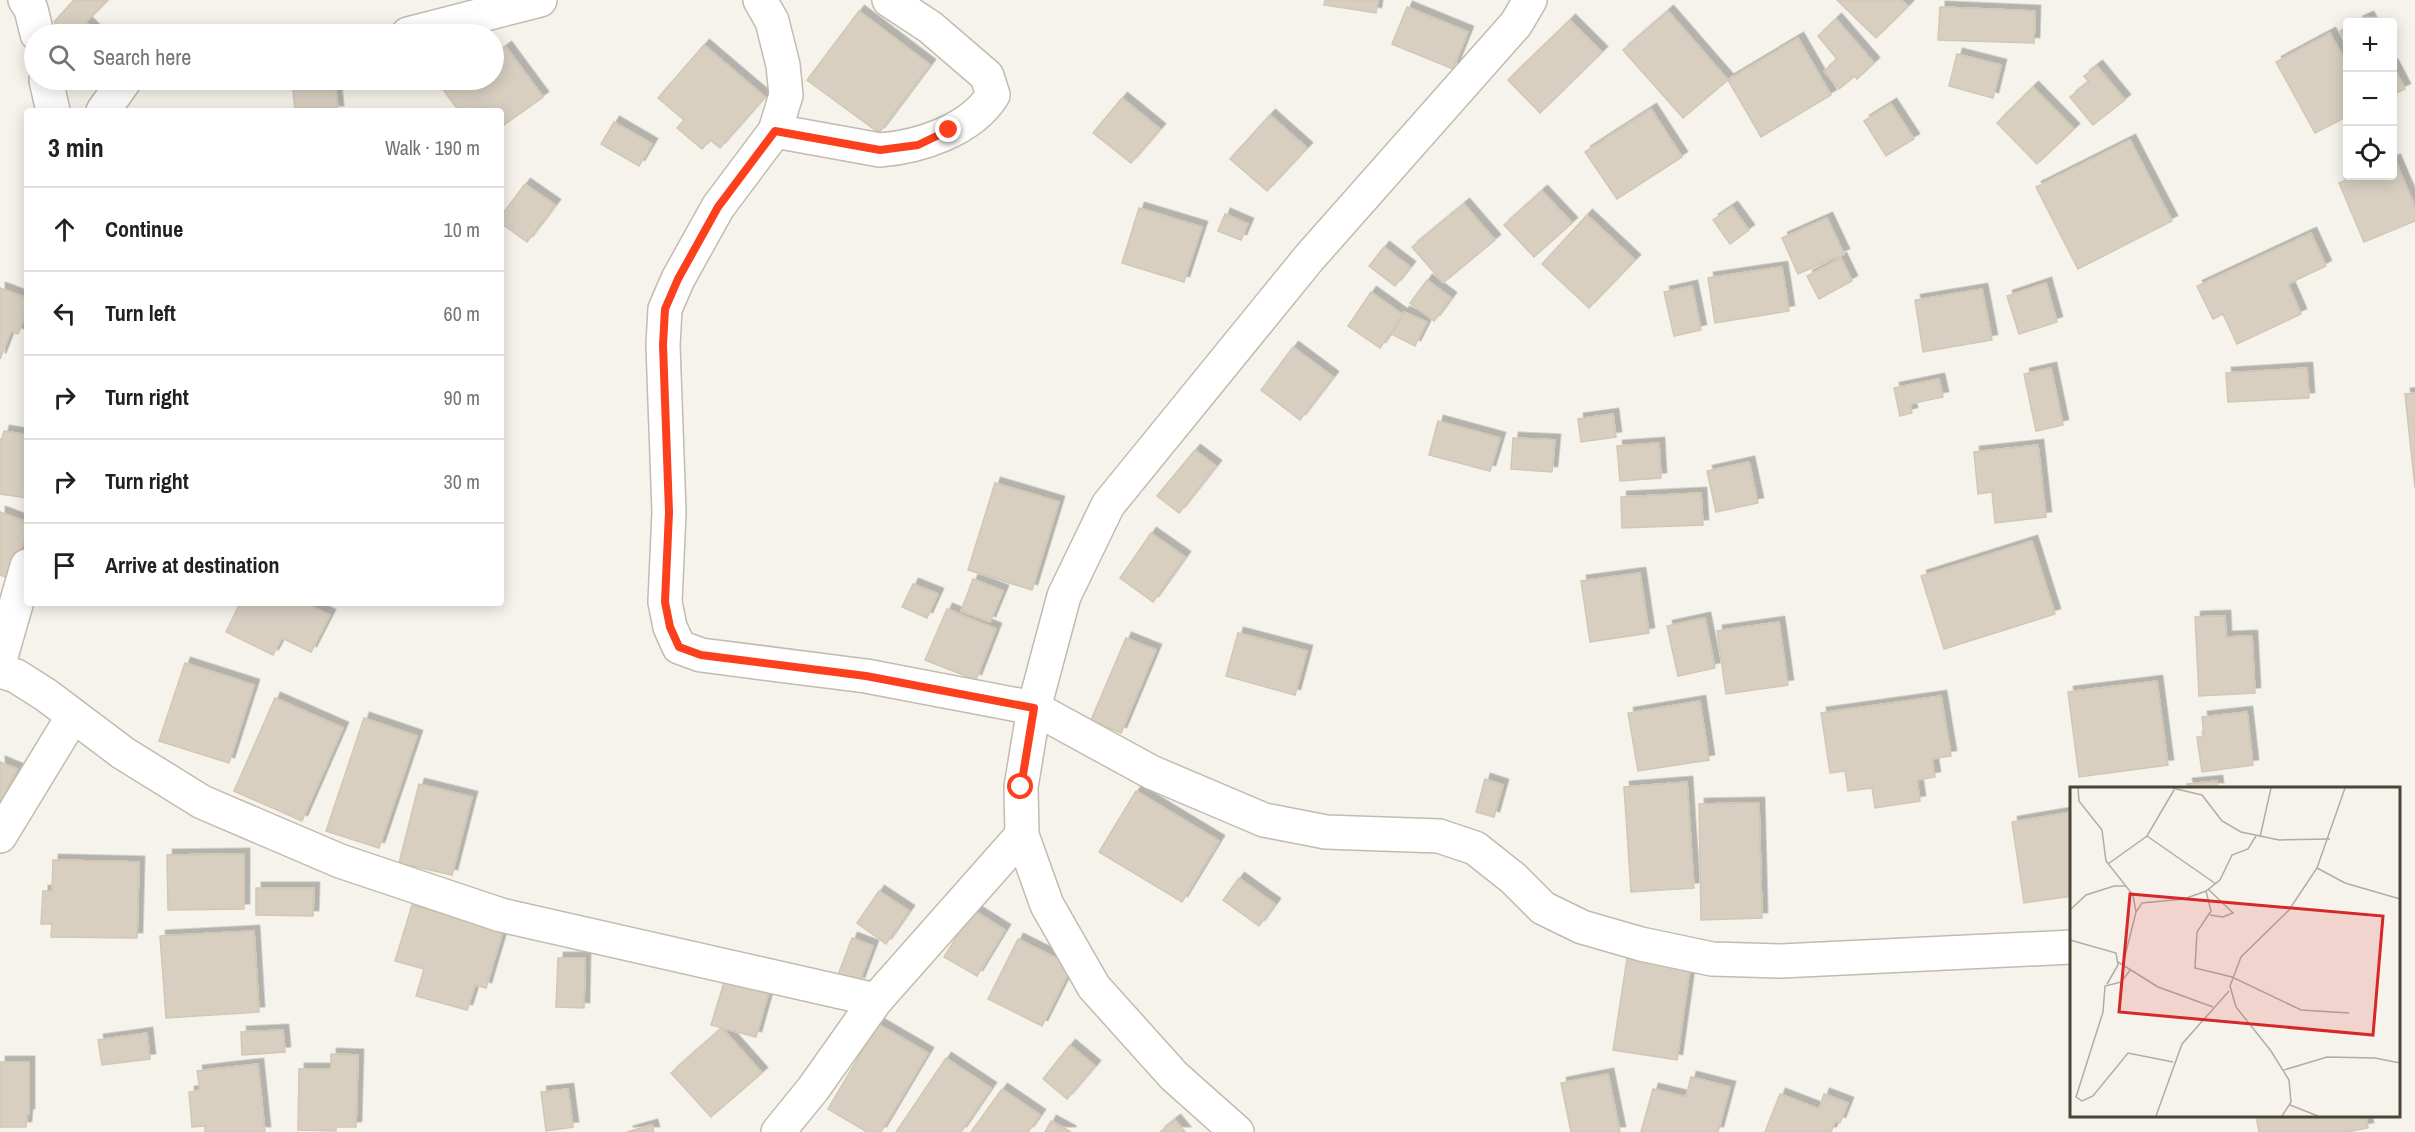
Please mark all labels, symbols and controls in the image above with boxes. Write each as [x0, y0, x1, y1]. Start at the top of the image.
map controls [2343, 18, 2397, 180]
button: + [2343, 18, 2397, 72]
search box [24, 24, 504, 90]
icon: search [45, 41, 78, 74]
text: Search here [93, 42, 191, 72]
button: − [2343, 72, 2397, 126]
route end [935, 116, 961, 142]
button: locate [2343, 126, 2397, 180]
text: 3 min [48, 130, 104, 165]
text: Walk · 190 m [385, 134, 480, 161]
icon: ahead [48, 213, 81, 246]
text: Continue [105, 214, 183, 244]
text: 10 m [444, 216, 480, 243]
icon: left [48, 297, 81, 330]
text: Turn left [105, 298, 176, 328]
text: 60 m [444, 300, 480, 327]
icon: right [48, 381, 81, 414]
text: Turn right [105, 382, 189, 412]
text: 90 m [444, 384, 480, 411]
icon: right [48, 465, 81, 498]
text: Turn right [105, 466, 189, 496]
text: 30 m [444, 468, 480, 495]
icon: arrive [48, 549, 81, 582]
text: Arrive at destination [105, 550, 279, 580]
route start [1007, 773, 1033, 799]
inset map [2070, 787, 2400, 1117]

